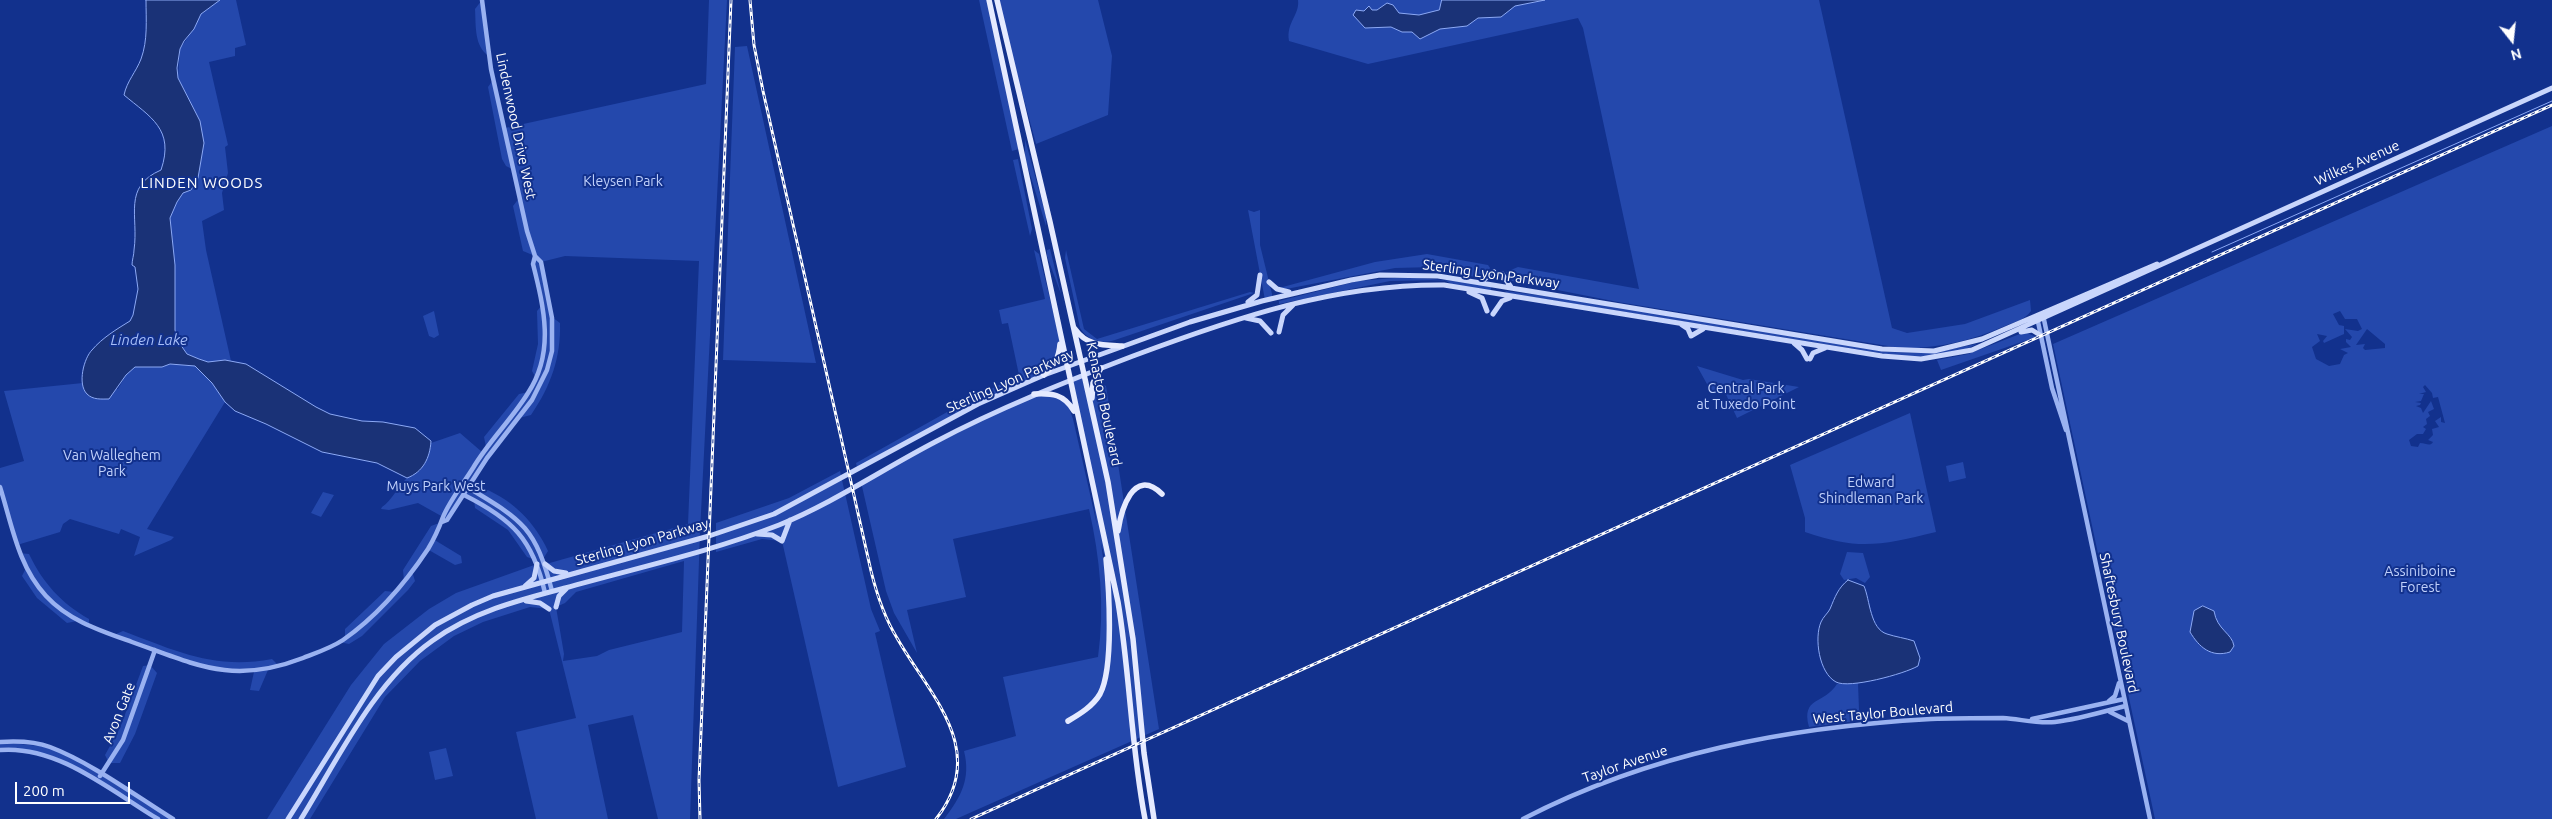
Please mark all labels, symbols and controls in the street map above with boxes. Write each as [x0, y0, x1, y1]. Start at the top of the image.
north arrow [2487, 15, 2537, 65]
text: N [2509, 45, 2523, 64]
street label: Lindenwood Drive West [492, 51, 540, 201]
street label: Wilkes Avenue [2312, 137, 2402, 189]
park label: Kleysen Park [583, 173, 663, 189]
district label: LINDEN WOODS [139, 174, 265, 192]
street label: Sterling Lyon Parkway [1422, 256, 1560, 292]
water label: Linden Lake [110, 331, 188, 349]
street label: Kenaston Boulevard [1083, 341, 1125, 467]
street label: Sterling Lyon Parkway [944, 345, 1076, 417]
park label: Central Park at Tuxedo Point [1697, 380, 1795, 412]
park label: Van Walleghem Park [63, 447, 161, 480]
park label: Edward Shindleman Park [1819, 474, 1923, 507]
park label: Muys Park West [386, 478, 486, 494]
street label: Sterling Lyon Parkway [573, 515, 711, 569]
street label: Shaftesbury Boulevard [2096, 551, 2142, 695]
park label: Assiniboine Forest [2384, 563, 2456, 596]
street label: Avon Gate [99, 680, 139, 746]
street label: West Taylor Boulevard [1812, 698, 1954, 728]
street label: Taylor Avenue [1580, 742, 1670, 786]
scale bar [18, 772, 132, 804]
text: 200 m [23, 782, 65, 799]

